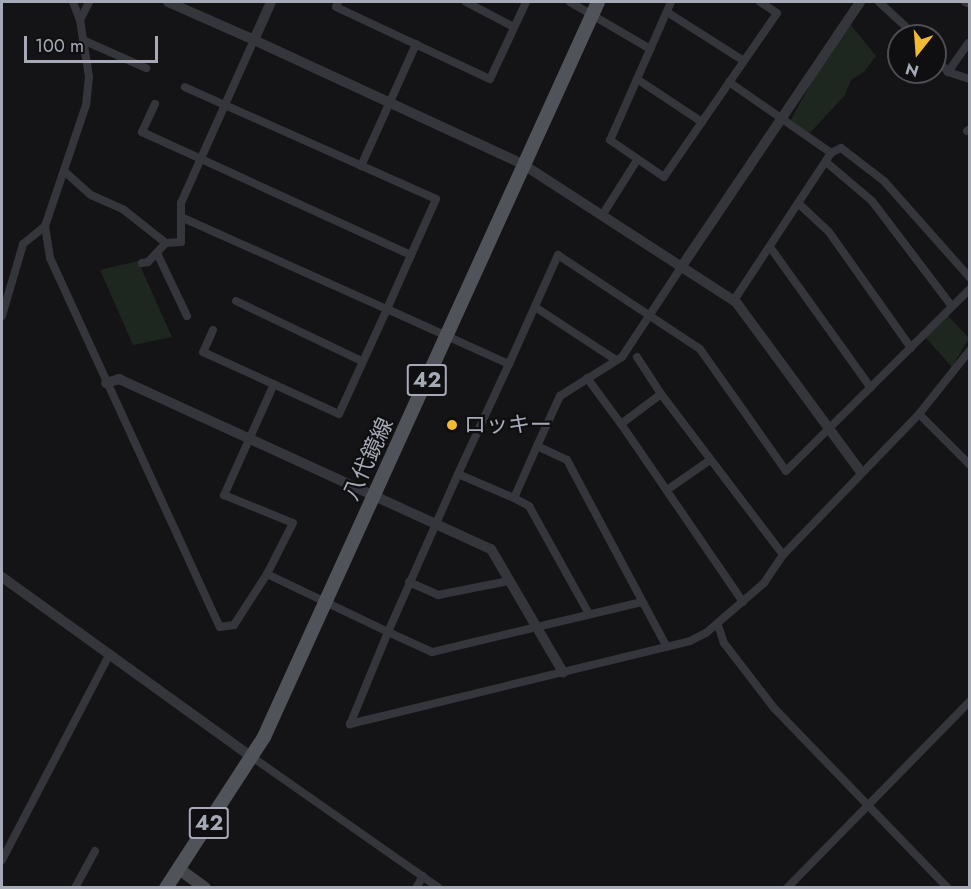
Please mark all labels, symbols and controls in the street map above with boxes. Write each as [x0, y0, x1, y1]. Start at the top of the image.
scale bar [27, 24, 160, 62]
north arrow [887, 24, 947, 84]
text: 100 m [35, 33, 84, 59]
text: N [903, 57, 922, 83]
road number: 42 [406, 362, 448, 398]
place label: ロッキー [464, 412, 552, 438]
street label: 八代鏡線 [337, 414, 399, 504]
marker: ロッキー [445, 418, 459, 432]
road number: 42 [188, 805, 230, 841]

